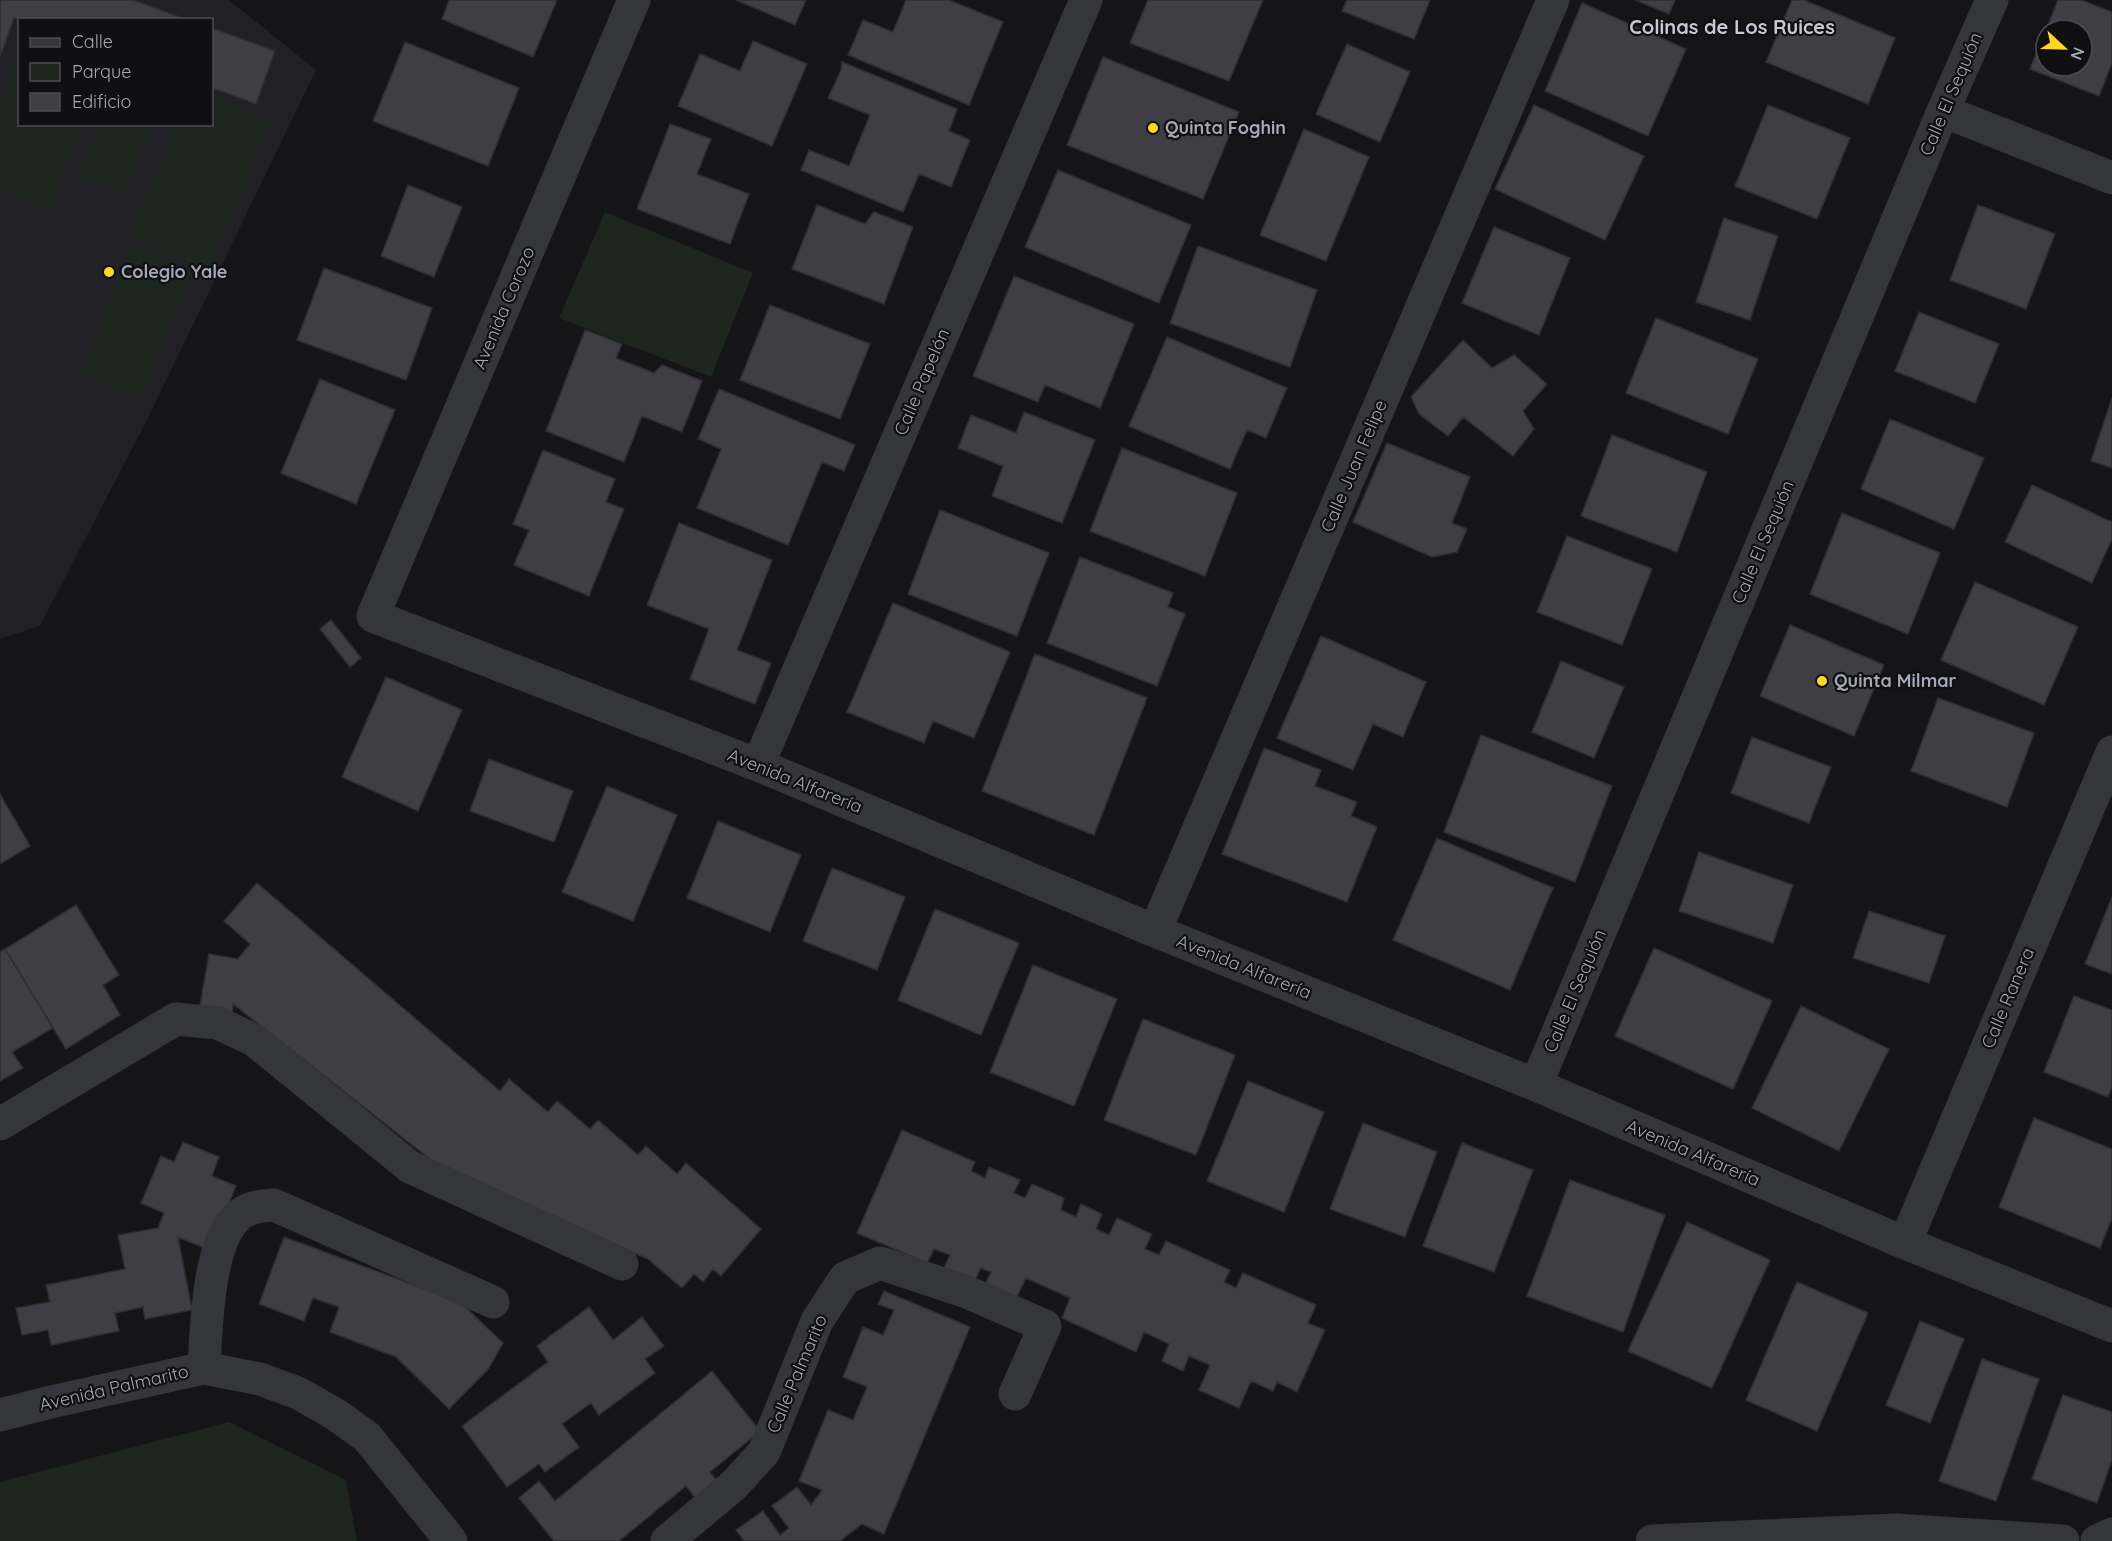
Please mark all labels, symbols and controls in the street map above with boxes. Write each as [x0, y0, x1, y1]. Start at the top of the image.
district label: Colinas de Los Ruices [1629, 14, 1835, 39]
legend [18, 18, 213, 126]
north arrow [2034, 18, 2094, 78]
street label: Calle El Sequión [1914, 29, 1987, 159]
text: Calle [72, 30, 113, 53]
text: N [2066, 44, 2089, 63]
text: Parque [72, 60, 131, 83]
text: Edificio [72, 90, 131, 113]
place label: Quinta Foghin [1165, 116, 1286, 139]
marker: Quinta Foghin [1146, 121, 1160, 135]
street label: Avenida Corozo [467, 243, 540, 373]
place label: Colegio Yale [121, 260, 228, 283]
marker: Colegio Yale [102, 265, 116, 279]
street label: Calle Papelón [889, 325, 954, 439]
street label: Calle Juan Felipe [1315, 396, 1392, 536]
street label: Calle El Sequión [1726, 477, 1799, 607]
place label: Quinta Milmar [1834, 669, 1957, 692]
marker: Quinta Milmar [1815, 674, 1829, 688]
street label: Avenida Alfarería [724, 743, 866, 818]
street label: Calle El Sequión [1538, 926, 1611, 1056]
street label: Avenida Alfarería [1173, 929, 1315, 1004]
street label: Calle Ranera [1976, 944, 2039, 1052]
street label: Avenida Alfarería [1623, 1114, 1764, 1191]
street label: Calle Palmarito [761, 1311, 832, 1437]
street label: Avenida Palmarito [37, 1359, 191, 1416]

